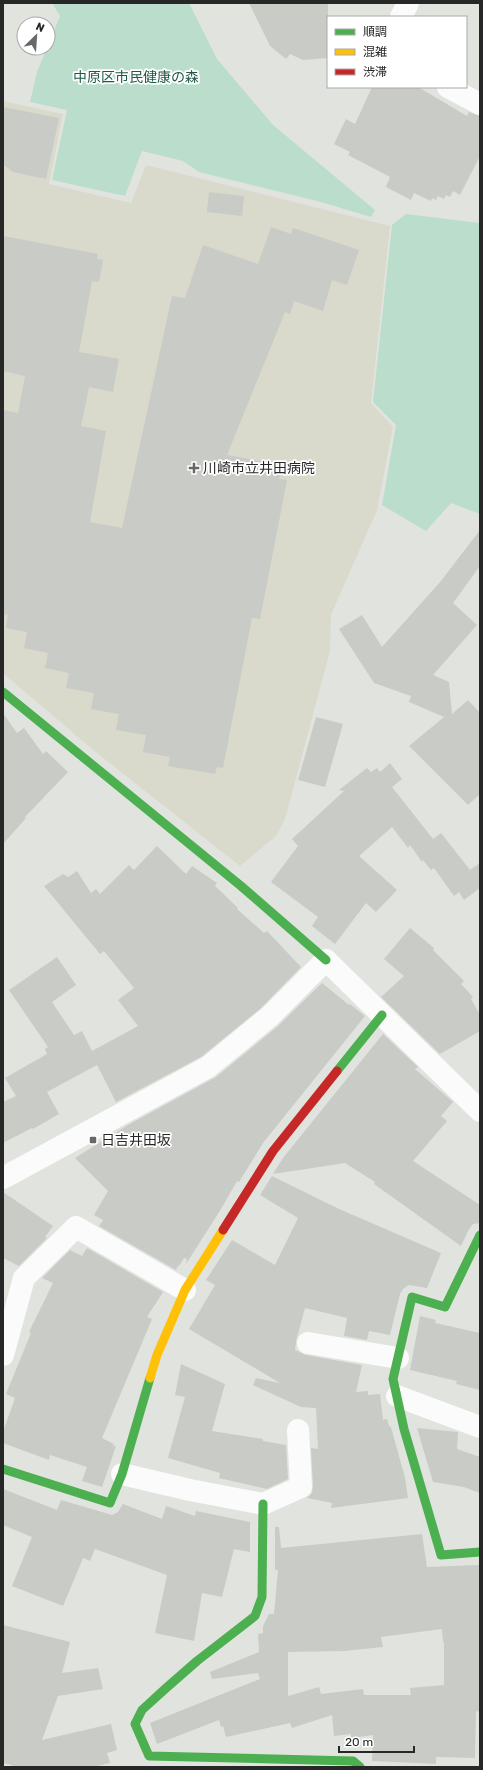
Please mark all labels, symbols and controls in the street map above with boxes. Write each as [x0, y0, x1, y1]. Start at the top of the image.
north arrow [16, 16, 56, 56]
legend [327, 16, 467, 88]
text: N [34, 20, 46, 35]
text: 順調 [363, 25, 387, 39]
text: 混雑 [363, 45, 387, 59]
text: 渋滞 [363, 65, 387, 79]
park label: 中原区市民健康の森 [73, 69, 199, 86]
place label: 川崎市立井田病院 [203, 460, 315, 477]
marker: 川崎市立井田病院 [188, 462, 200, 474]
place label: 日吉井田坂 [101, 1132, 171, 1149]
marker: 日吉井田坂 [88, 1135, 98, 1145]
scale bar [339, 1728, 414, 1754]
text: 20 m [345, 1735, 373, 1749]

